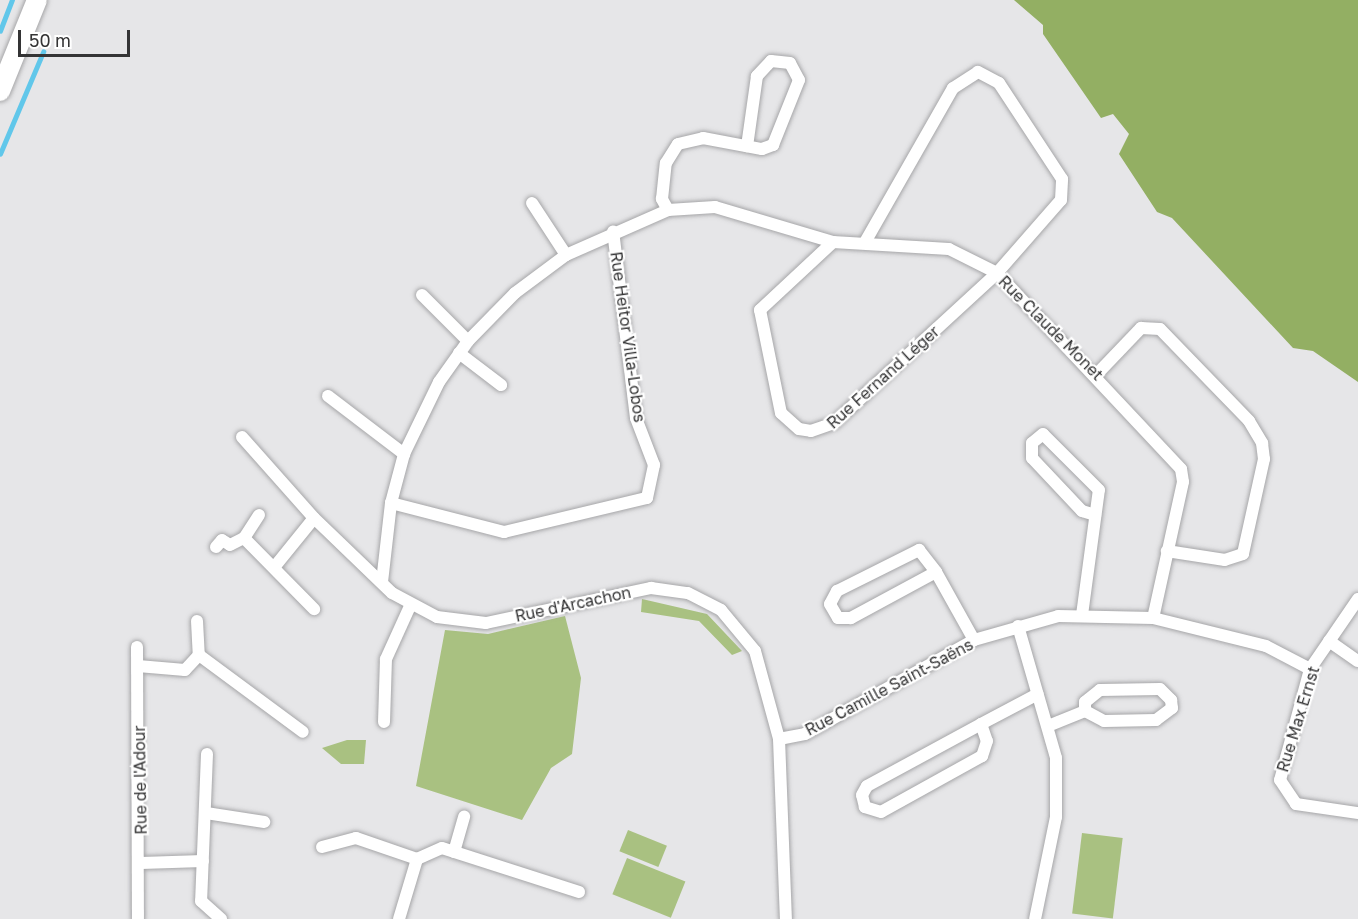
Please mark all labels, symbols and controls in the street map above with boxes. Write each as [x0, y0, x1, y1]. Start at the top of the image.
scale bar [21, 18, 134, 56]
text: 50 m [29, 29, 71, 51]
street label: Rue Heitor Villa-Lobos [607, 250, 649, 424]
street label: Rue Claude Monet [995, 272, 1107, 384]
street label: Rue Fernand Léger [823, 322, 943, 432]
street label: Rue d'Arcachon [513, 582, 633, 626]
street label: Rue Camille Saint-Saëns [802, 635, 976, 739]
street label: Rue Max Ernst [1273, 664, 1323, 774]
street label: Rue de l'Adour [129, 725, 151, 835]

